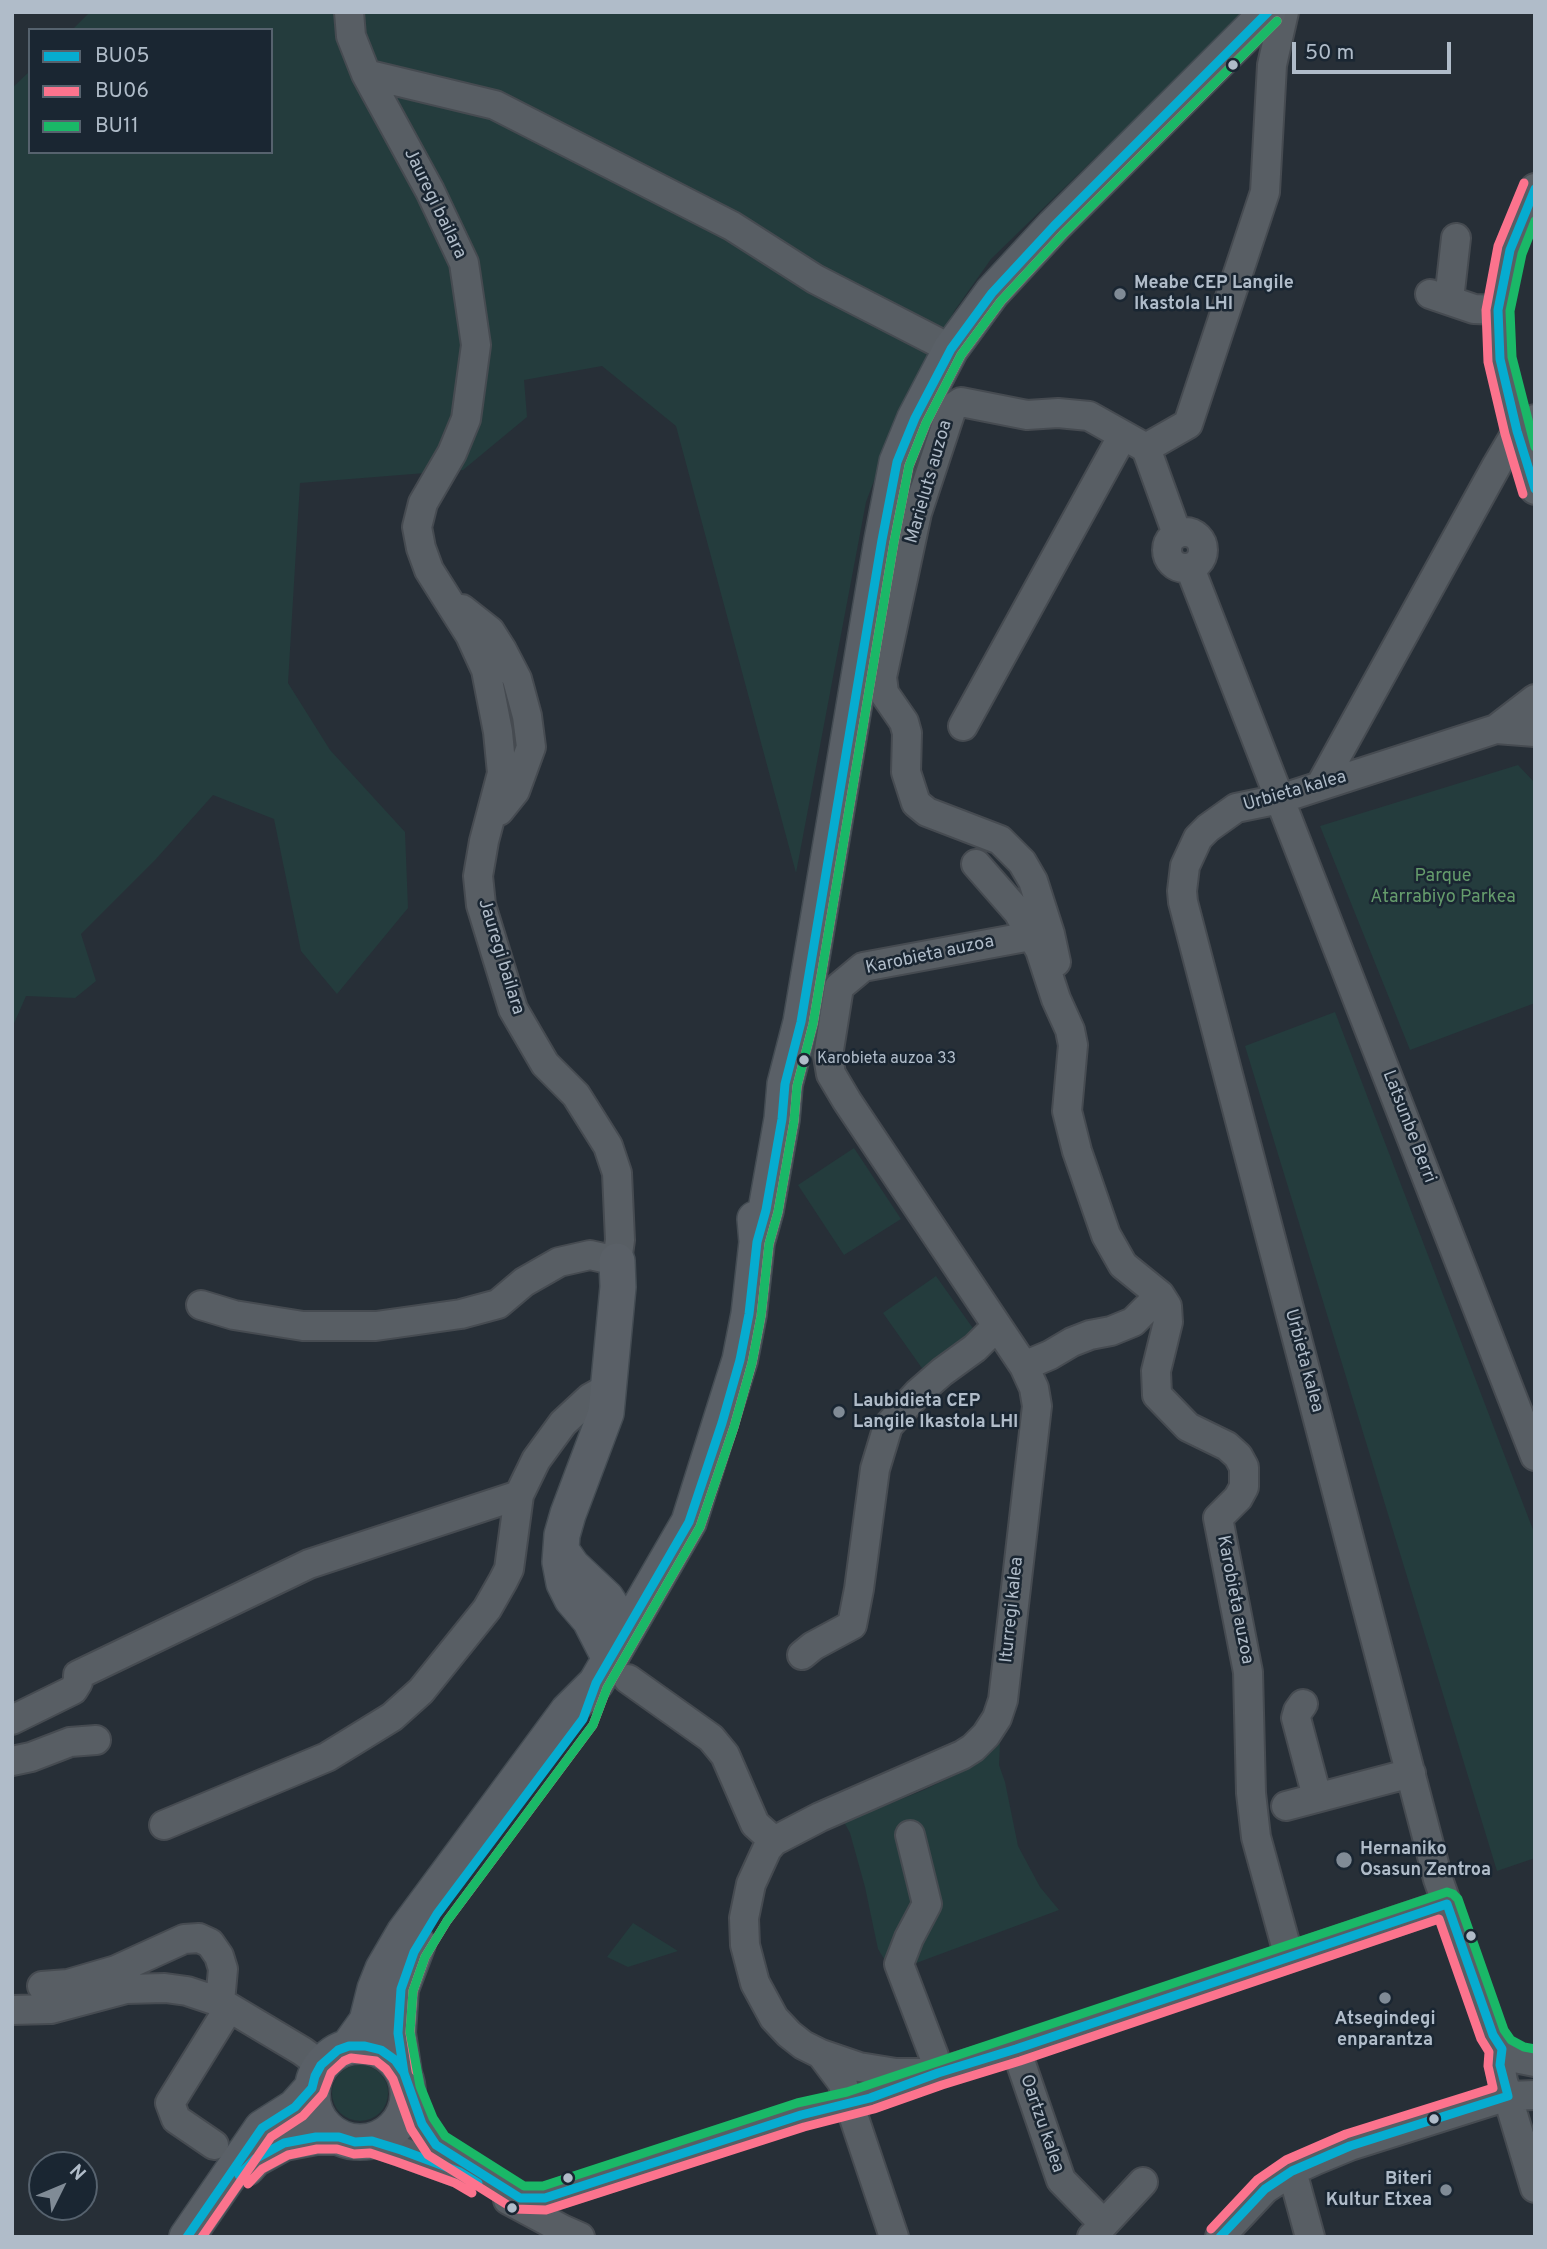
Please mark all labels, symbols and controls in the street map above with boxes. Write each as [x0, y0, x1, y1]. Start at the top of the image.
legend [28, 28, 273, 154]
scale bar [1295, 28, 1454, 72]
text: 50 m [1305, 40, 1354, 67]
text: BU05 [95, 43, 150, 70]
unlabelled marker [1226, 58, 1240, 72]
text: BU06 [95, 78, 149, 105]
text: BU11 [95, 113, 139, 140]
street label: Jauregi bailara [398, 145, 470, 263]
place label: Meabe CEP Langile Ikastola LHI [1134, 273, 1294, 316]
marker: Meabe CEP Langile Ikastola LHI [1112, 286, 1128, 302]
street label: Marieluts auzoa [902, 418, 958, 546]
street label: Urbieta kalea [1241, 767, 1349, 817]
park label: Parque Atarrabiyo Parkea [1370, 866, 1516, 908]
street label: Jauregi bailara [472, 896, 528, 1018]
street label: Karobieta auzoa [864, 932, 996, 980]
place label: Karobieta auzoa 33 [817, 1050, 956, 1070]
marker: Karobieta auzoa 33 [797, 1053, 811, 1067]
street label: Latsunbe Berri [1377, 1068, 1439, 1186]
street label: Urbieta kalea [1279, 1307, 1327, 1415]
place label: Laubidieta CEP Langile Ikastola LHI [853, 1391, 1018, 1434]
marker: Laubidieta CEP Langile Ikastola LHI [831, 1404, 847, 1420]
street label: Karobieta auzoa [1211, 1534, 1257, 1666]
street label: Iturregi kalea [997, 1556, 1029, 1664]
place label: Hernaniko Osasun Zentroa [1360, 1839, 1491, 1882]
marker: Hernaniko Osasun Zentroa [1334, 1850, 1354, 1870]
unlabelled marker [1464, 1929, 1478, 1943]
marker: Atsegindegi enparantza [1377, 1990, 1393, 2006]
place label: Atsegindegi enparantza [1334, 2009, 1436, 2052]
street label: Oartzu kalea [1014, 2072, 1068, 2176]
unlabelled marker [1427, 2112, 1441, 2126]
north arrow [28, 2151, 98, 2221]
text: N [63, 2160, 90, 2186]
place label: Biteri Kultur Etxea [1326, 2169, 1432, 2212]
unlabelled marker [561, 2171, 575, 2185]
marker: Biteri Kultur Etxea [1438, 2182, 1454, 2198]
unlabelled marker [505, 2201, 519, 2215]

